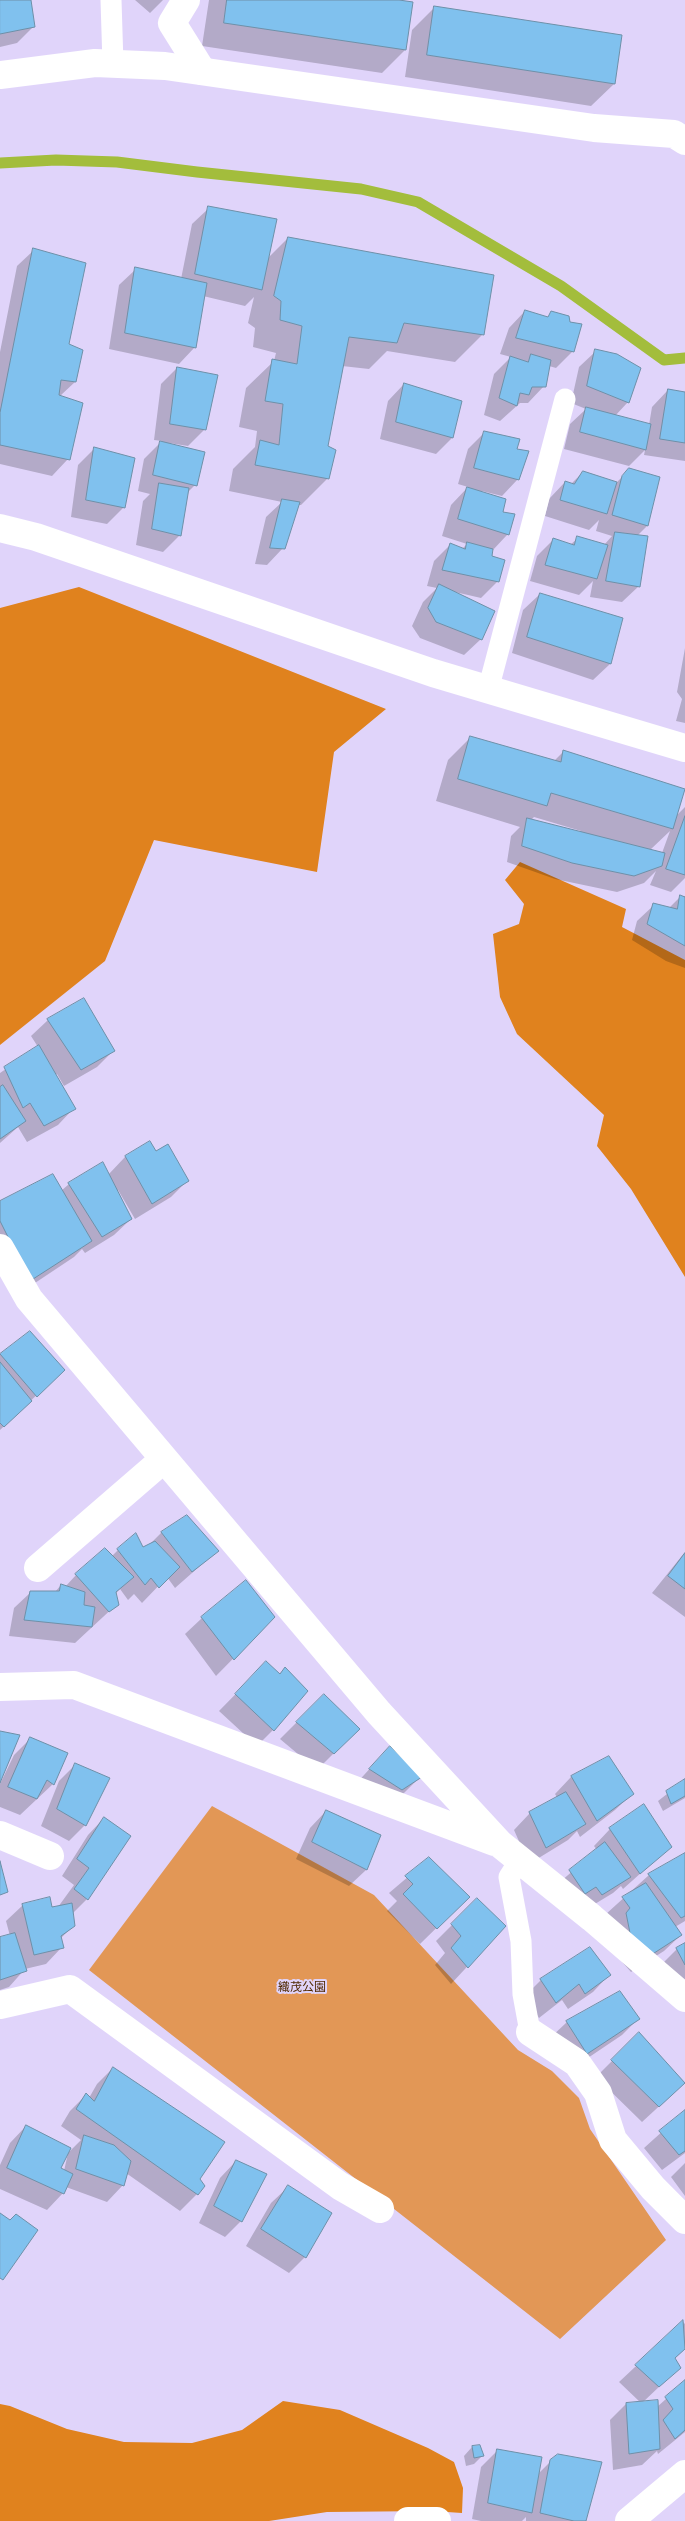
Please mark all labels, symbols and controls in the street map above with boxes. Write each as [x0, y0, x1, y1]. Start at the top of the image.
park label: 織茂公園 [278, 1981, 326, 1995]

